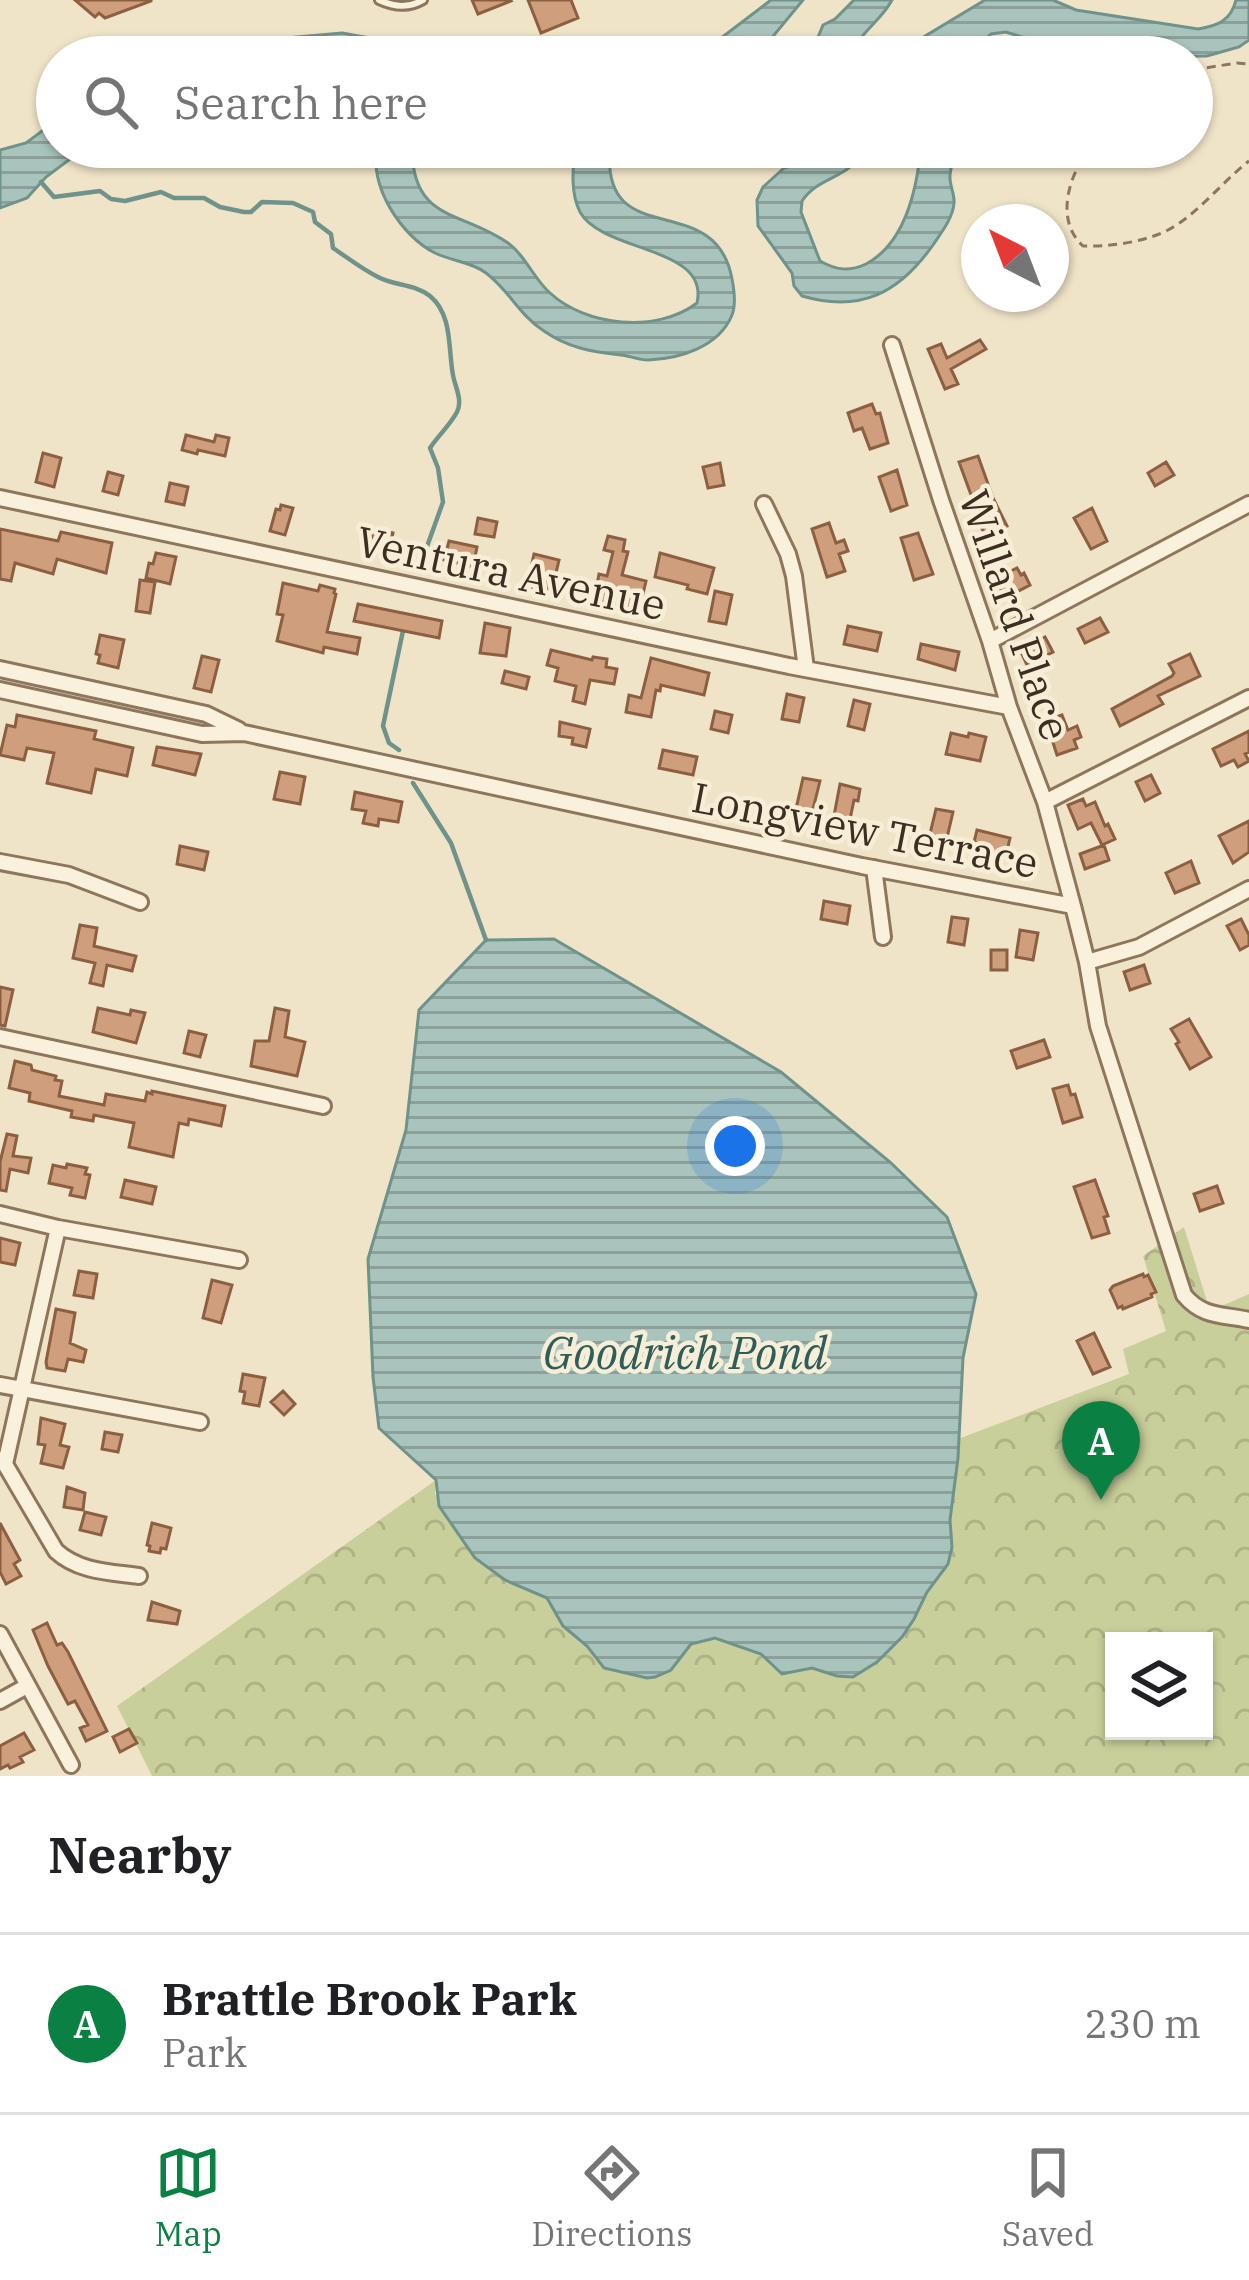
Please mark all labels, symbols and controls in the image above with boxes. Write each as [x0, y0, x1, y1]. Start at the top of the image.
search box [36, 36, 1213, 168]
icon: search [78, 69, 144, 135]
text: Search here [174, 73, 428, 131]
north arrow [961, 204, 1069, 312]
street label: Willard Place [947, 483, 1084, 747]
street label: Ventura Avenue [351, 513, 671, 632]
street label: Longview Terrace [687, 769, 1043, 890]
your location [705, 1116, 765, 1176]
water label: Goodrich Pond [543, 1323, 828, 1381]
pin: A [1062, 1401, 1140, 1500]
map controls [1105, 1632, 1213, 1740]
button: layers [1105, 1632, 1213, 1740]
text: Nearby [48, 1821, 232, 1887]
text: Brattle Brook Park [162, 1969, 577, 2027]
text: A [73, 1998, 101, 2049]
text: 230 m [1085, 1998, 1201, 2049]
text: Park [162, 2027, 247, 2078]
tab: Map [155, 2140, 222, 2255]
tab: Directions [531, 2140, 692, 2255]
tab: Saved [1002, 2140, 1094, 2255]

